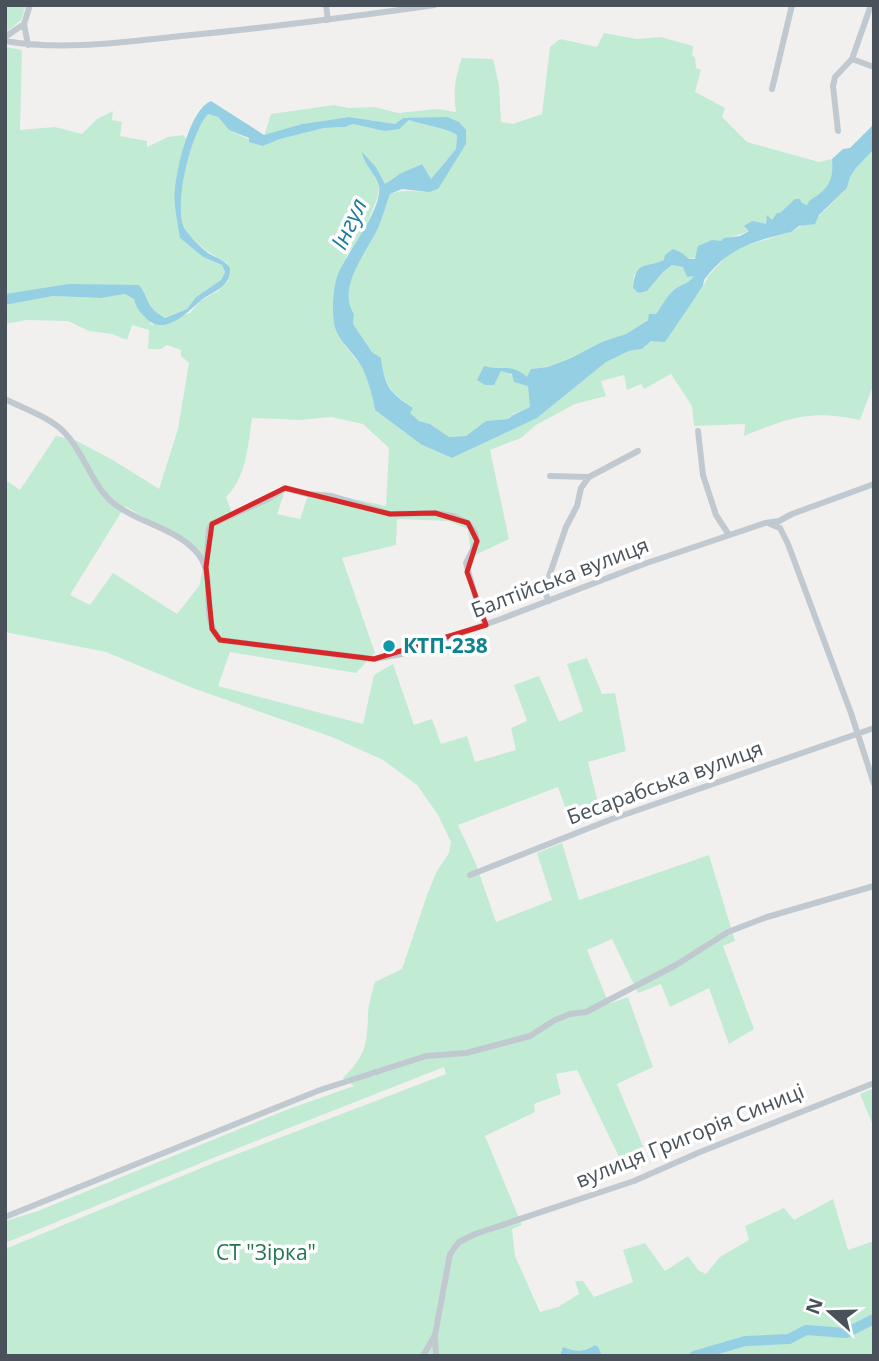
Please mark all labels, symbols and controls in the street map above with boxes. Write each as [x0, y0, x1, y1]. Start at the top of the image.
water label: Інгул [322, 193, 374, 255]
street label: Балтійська вулиця [467, 530, 653, 624]
place label: КТП-238 [403, 631, 488, 659]
marker: КТП-238 [381, 638, 397, 654]
street label: Бесарабська вулиця [563, 734, 766, 831]
street label: вулиця Григорія Синиці [571, 1076, 808, 1194]
park label: СТ "Зірка" [216, 1238, 316, 1266]
north arrow [795, 1277, 865, 1347]
text: N [799, 1294, 829, 1318]

